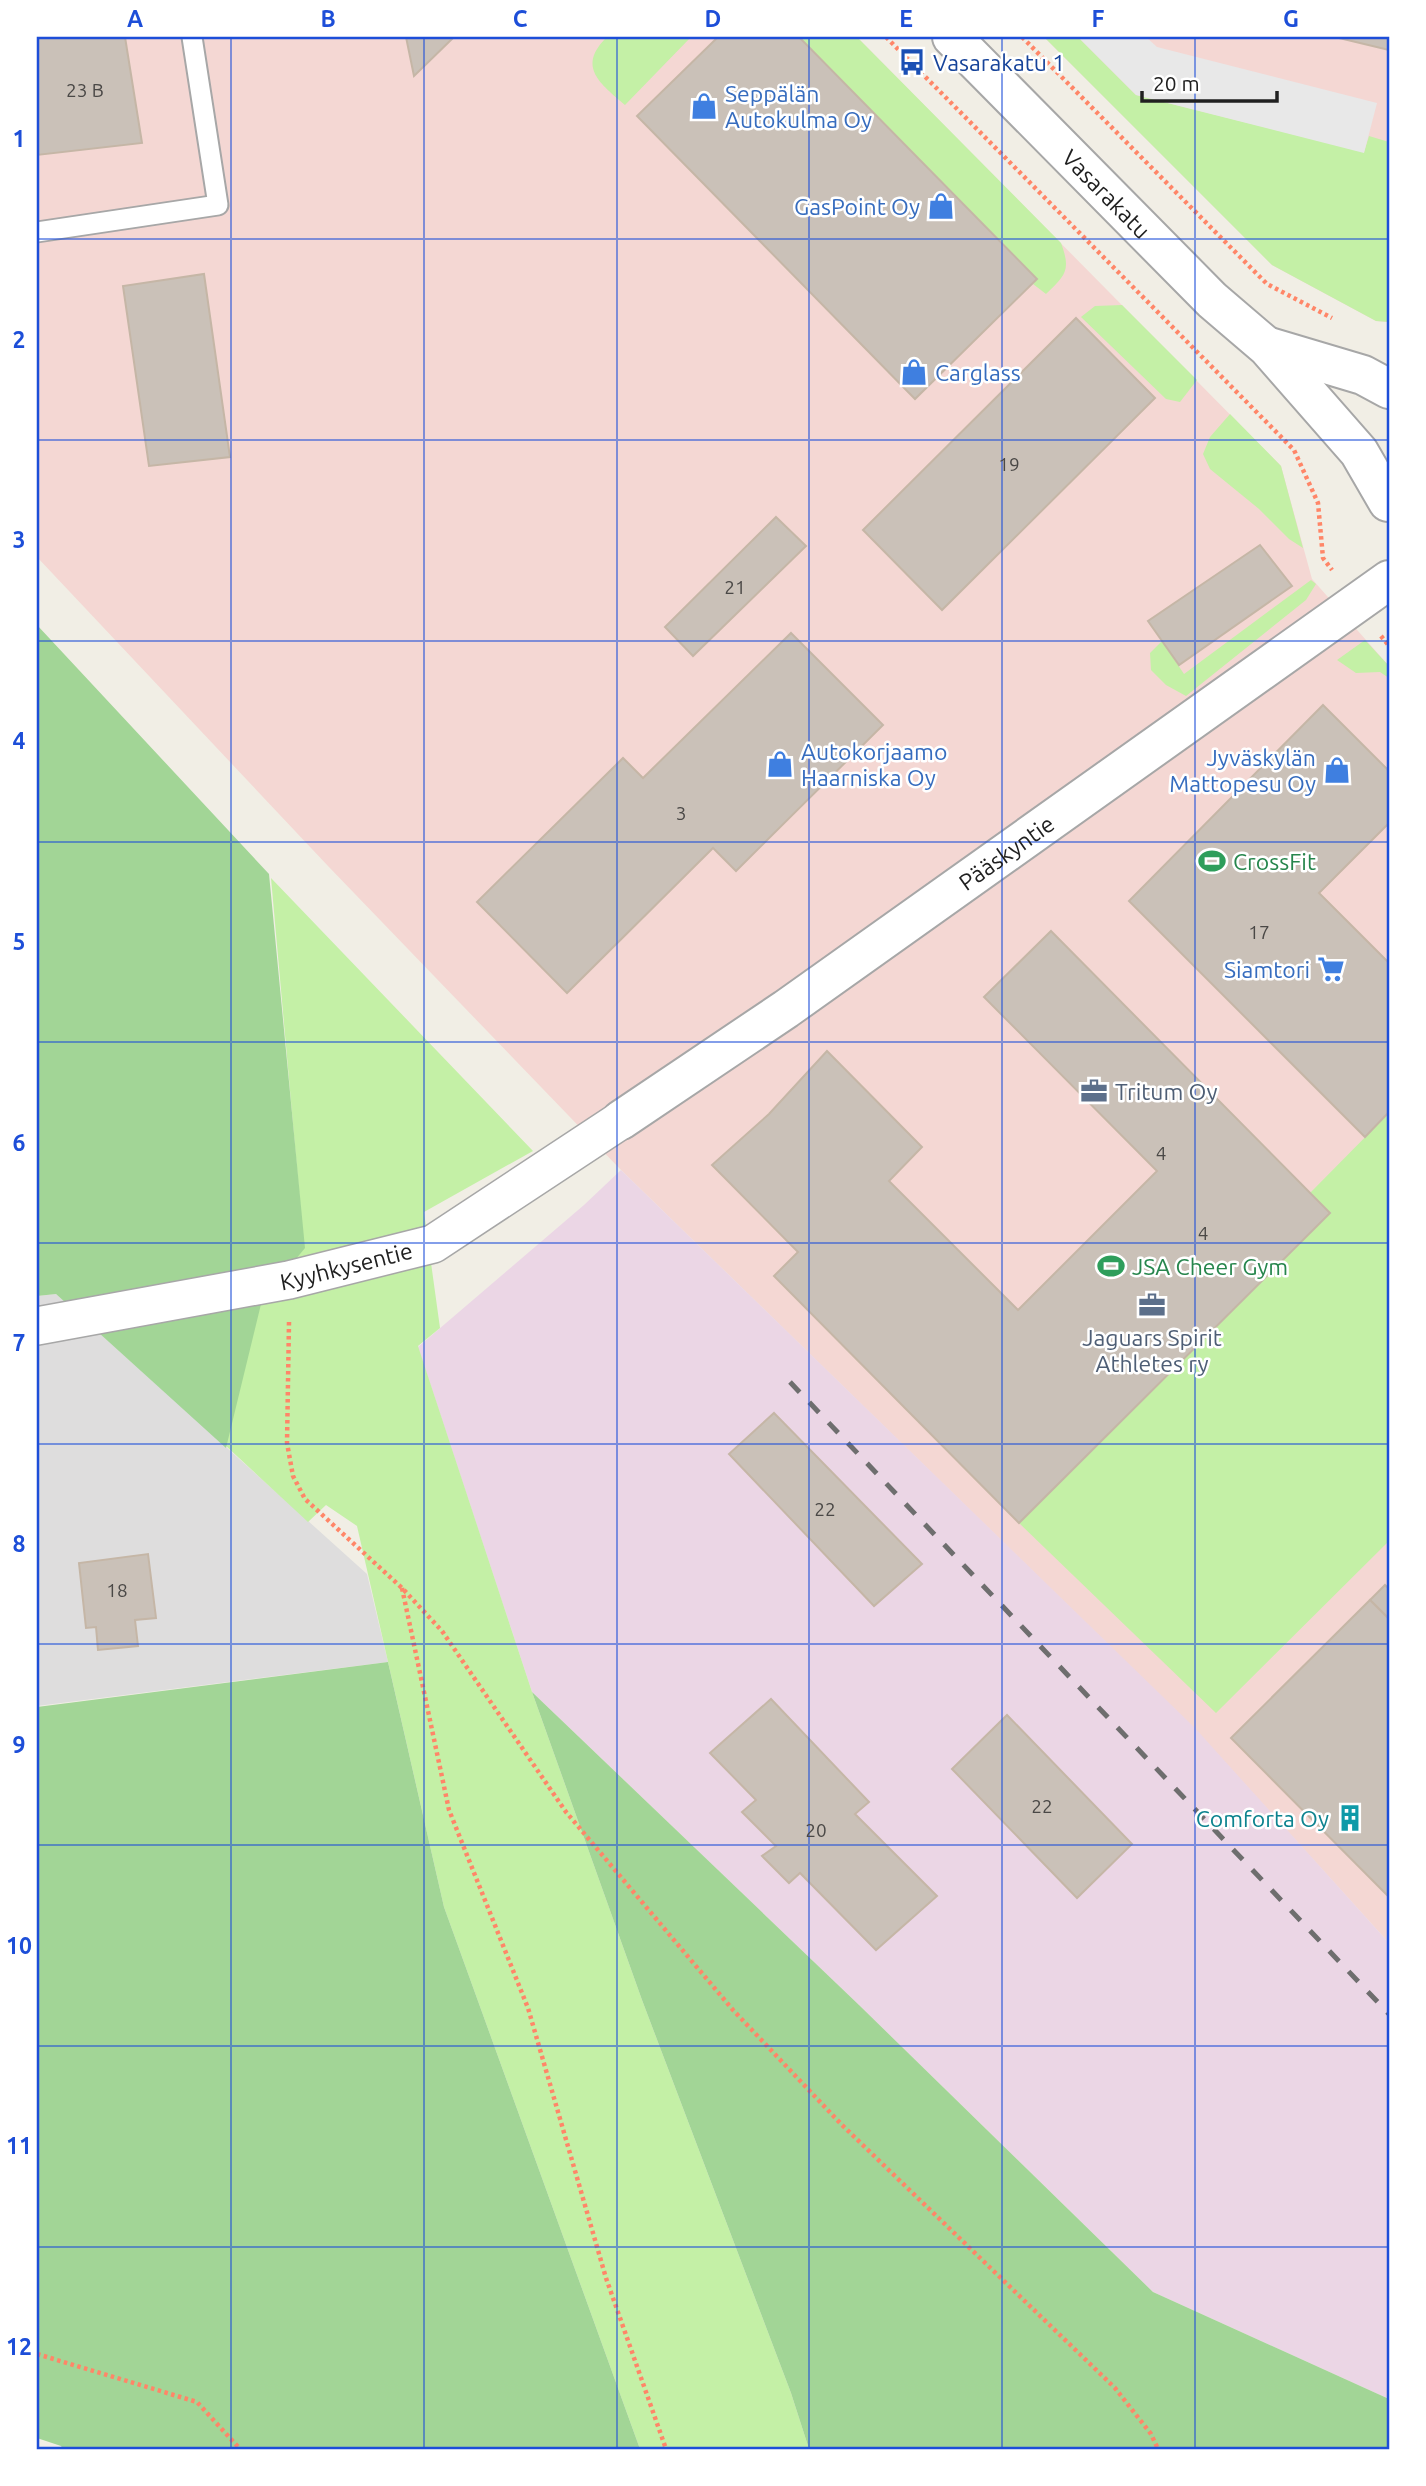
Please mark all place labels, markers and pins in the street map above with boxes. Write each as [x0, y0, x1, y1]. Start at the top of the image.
bus stop icon: Vasarakatu 1 [897, 47, 927, 77]
place label: Vasarakatu 1 [933, 50, 1065, 75]
place label: Seppälän Autokulma Oy [725, 81, 872, 132]
shop icon: Seppälän Autokulma Oy [689, 91, 719, 121]
shop icon: GasPoint Oy [926, 191, 956, 221]
place label: GasPoint Oy [794, 194, 920, 219]
shop icon: Carglass [899, 357, 929, 387]
place label: Carglass [935, 360, 1021, 385]
place label: Autokorjaamo Haarniska Oy [801, 739, 947, 790]
place label: Jyväskylän Mattopesu Oy [1169, 745, 1316, 796]
shop icon: Autokorjaamo Haarniska Oy [765, 749, 795, 779]
shop icon: Jyväskylän Mattopesu Oy [1322, 755, 1352, 785]
sports icon: CrossFit [1197, 846, 1227, 876]
place label: CrossFit [1233, 849, 1316, 874]
supermarket icon: Siamtori [1316, 954, 1346, 984]
place label: Siamtori [1224, 957, 1310, 982]
office icon: Tritum Oy [1079, 1076, 1109, 1106]
place label: Tritum Oy [1115, 1079, 1218, 1104]
sports icon: JSA Cheer Gym [1096, 1251, 1126, 1281]
place label: JSA Cheer Gym [1132, 1254, 1288, 1279]
office icon: Jaguars Spirit Athletes ry [1137, 1290, 1167, 1320]
place label: Jaguars Spirit Athletes ry [1082, 1325, 1222, 1376]
building icon: Comforta Oy [1335, 1803, 1365, 1833]
place label: Comforta Oy [1196, 1806, 1329, 1831]

